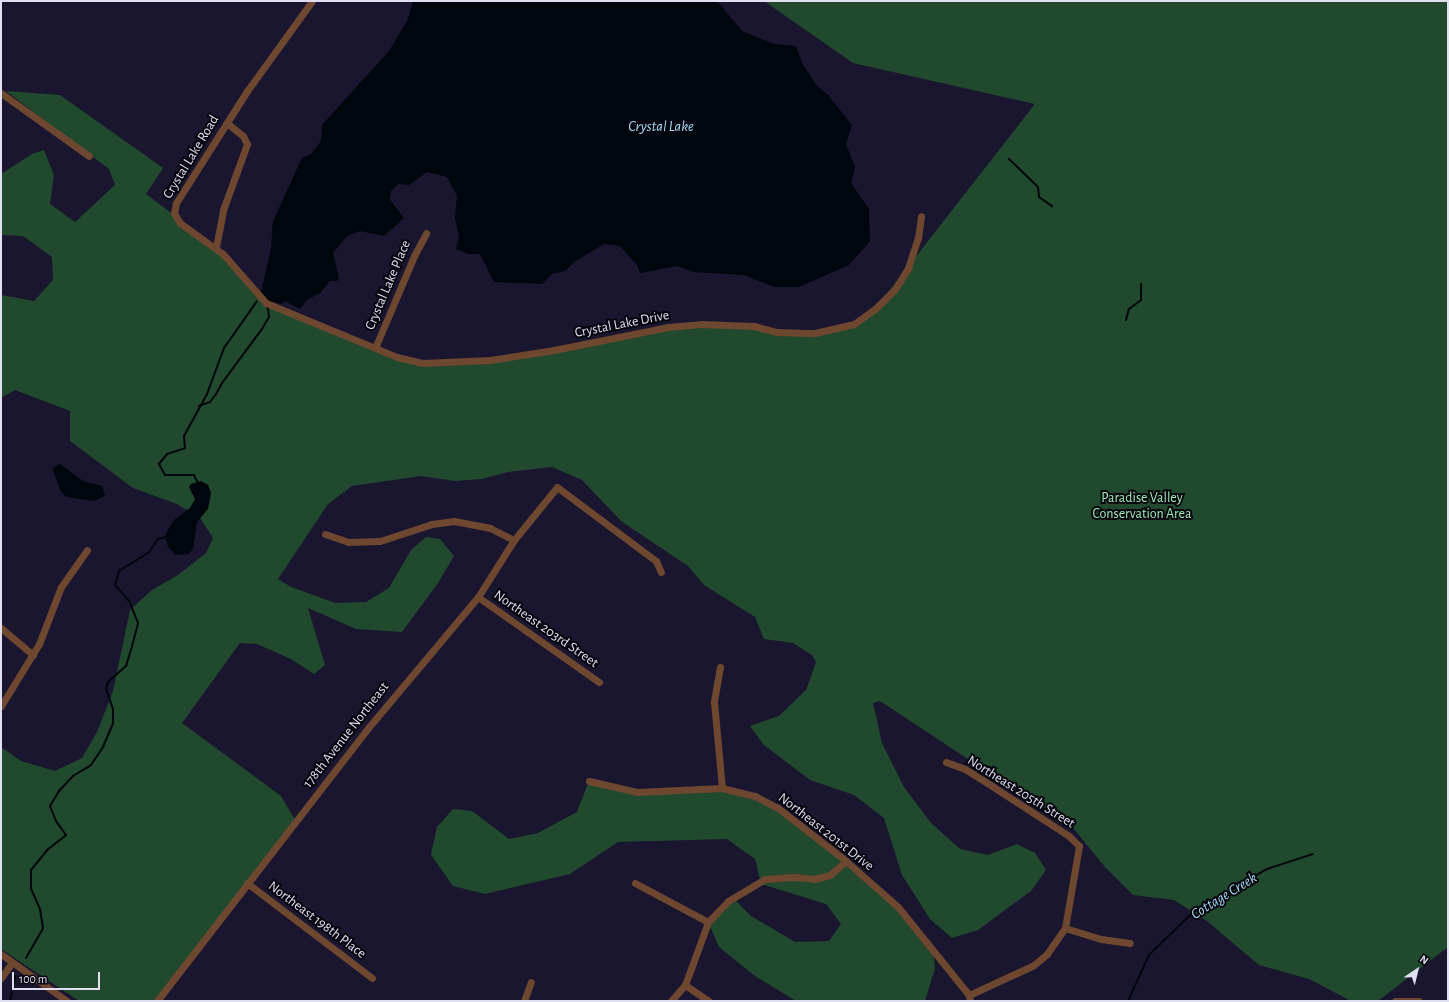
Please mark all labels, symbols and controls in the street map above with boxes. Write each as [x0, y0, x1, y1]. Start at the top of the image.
street label: Crystal Lake Road [159, 112, 223, 202]
water label: Crystal Lake [628, 118, 694, 136]
street label: Crystal Lake Place [362, 238, 414, 332]
street label: Crystal Lake Drive [573, 307, 671, 341]
park label: Paradise Valley Conservation Area [1093, 490, 1191, 522]
street label: Northeast 203rd Street [491, 587, 601, 671]
street label: 178th Avenue Northeast [300, 679, 392, 791]
street label: Northeast 205th Street [964, 752, 1078, 832]
street label: Northeast 201st Drive [775, 789, 877, 875]
water label: Cottage Creek [1188, 869, 1260, 923]
street label: Northeast 198th Place [265, 878, 369, 962]
north arrow [1397, 950, 1437, 990]
text: N [1418, 953, 1430, 966]
scale bar [14, 964, 102, 990]
text: 100 m [19, 973, 47, 985]

